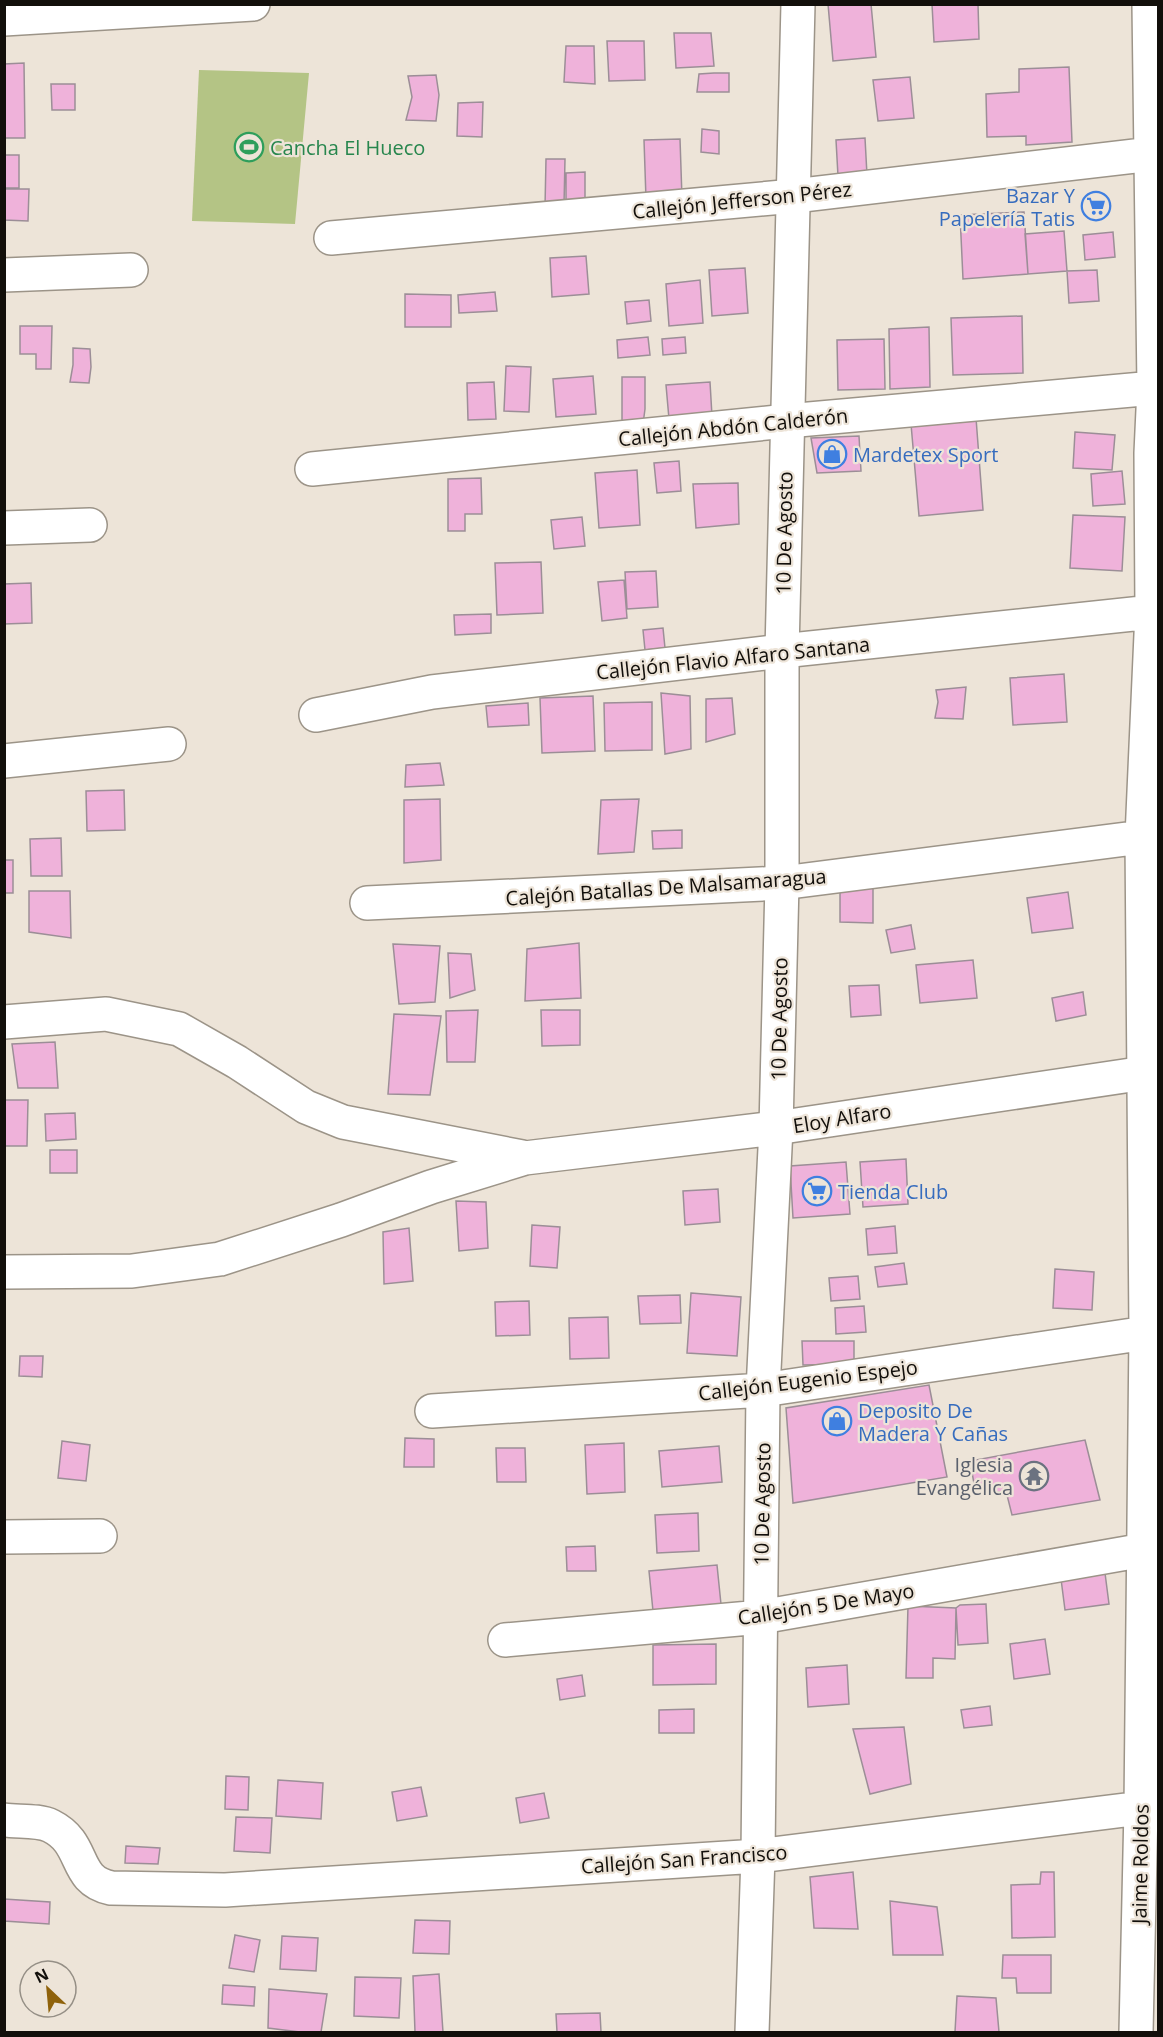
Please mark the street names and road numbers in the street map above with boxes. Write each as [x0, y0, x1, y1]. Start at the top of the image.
street label: Callejón Jefferson Pérez [631, 175, 853, 225]
street label: Callejón Abdón Calderón [617, 402, 849, 452]
street label: 10 De Agosto [769, 471, 799, 595]
street label: Callejón Flavio Alfaro Santana [595, 630, 871, 686]
street label: Calejón Batallas De Malsamaragua [505, 862, 827, 912]
street label: 10 De Agosto [764, 957, 794, 1081]
street label: Eloy Alfaro [791, 1097, 893, 1139]
street label: Callejón Eugenio Espejo [697, 1353, 919, 1407]
street label: 10 De Agosto [747, 1442, 777, 1566]
street label: Callejón 5 De Mayo [736, 1577, 916, 1631]
street label: Jaime Roldos [1125, 1804, 1155, 1926]
street label: Callejón San Francisco [580, 1838, 788, 1880]

